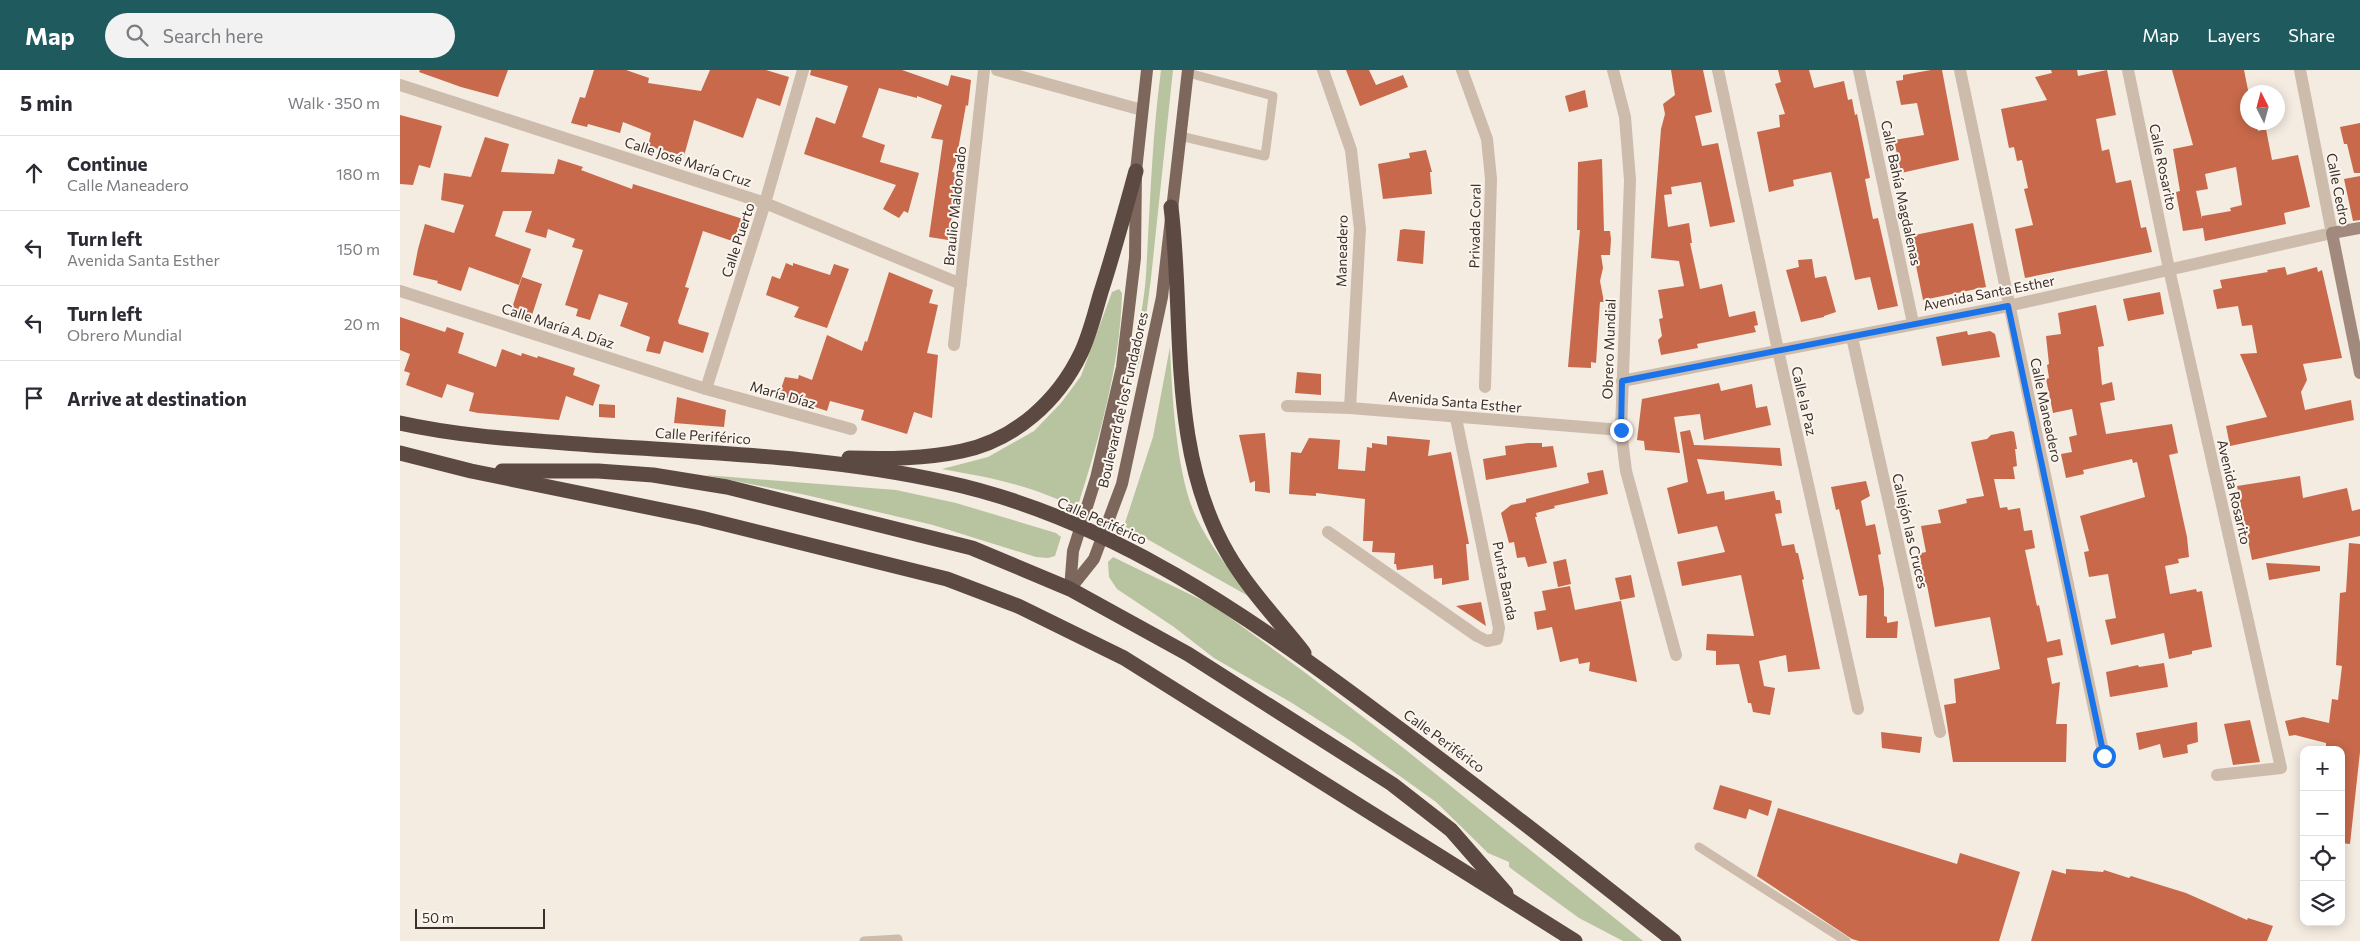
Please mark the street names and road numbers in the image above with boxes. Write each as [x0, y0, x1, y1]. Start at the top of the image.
street label: Calle Bahía Magdalenas [1878, 119, 1925, 267]
street label: Calle Rosarito [2146, 122, 2181, 212]
street label: Calle José María Cruz [622, 133, 754, 190]
street label: Braulio Maldonado [940, 145, 969, 267]
street label: Calle Cedro [2323, 152, 2354, 226]
street label: Privada Coral [1465, 183, 1484, 268]
street label: Calle Puerto [717, 200, 758, 279]
street label: Maneadero [1332, 215, 1351, 287]
street label: Avenida Santa Esther [1922, 271, 2057, 314]
street label: Obrero Mundial [1598, 298, 1619, 400]
street label: Calle María A. Díaz [500, 299, 617, 352]
street label: Boulevard de los Fundadores [1094, 310, 1151, 490]
street label: Calle Maneadero [2027, 356, 2066, 464]
street label: Calle la Paz [1788, 365, 1821, 437]
street label: María Díaz [748, 377, 818, 412]
street label: Avenida Santa Esther [1388, 387, 1523, 416]
street label: Calle Periférico [654, 424, 752, 447]
street label: Avenida Rosarito [2214, 438, 2255, 546]
street label: Callejón las Cruces [1889, 472, 1932, 590]
street label: Calle Periférico [1055, 493, 1150, 548]
street label: Punta Banda [1489, 540, 1521, 622]
street label: Calle Periférico [1400, 705, 1488, 776]

